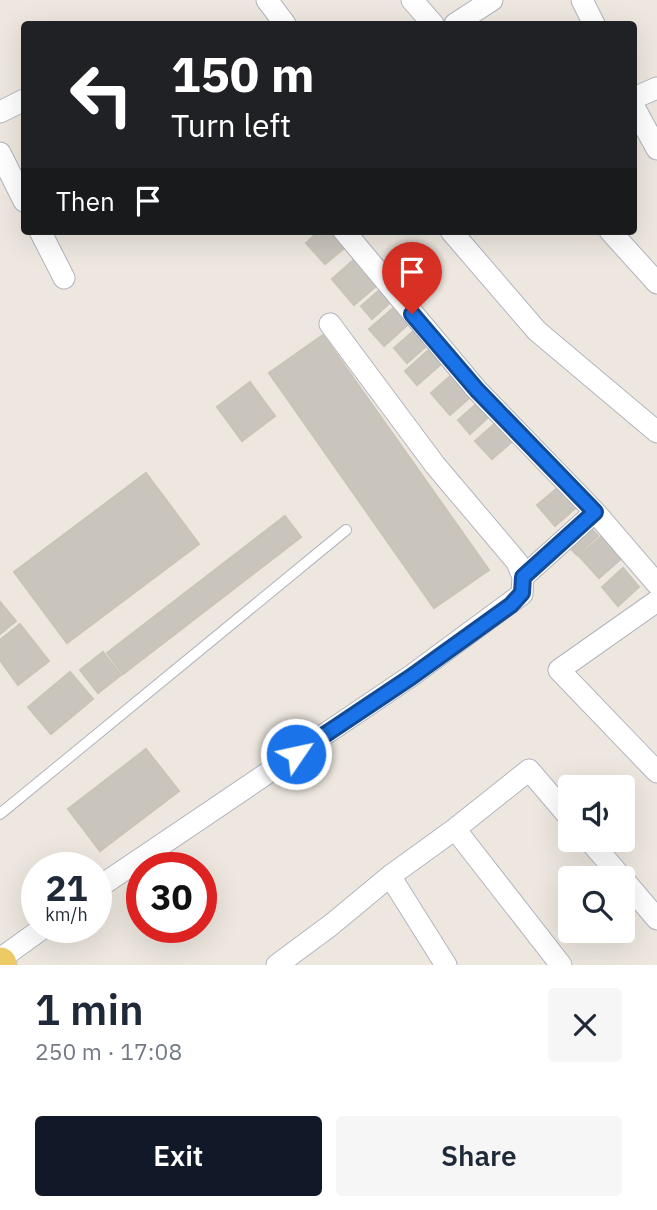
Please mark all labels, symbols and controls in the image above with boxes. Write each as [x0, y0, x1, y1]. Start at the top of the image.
text: 150 m [171, 42, 315, 105]
icon: left [56, 49, 147, 140]
text: Turn left [171, 104, 291, 146]
icon: arrive [129, 182, 167, 220]
text: Then [56, 184, 115, 218]
pin [382, 242, 442, 314]
icon: arrive [393, 253, 431, 291]
position arrow [259, 717, 333, 791]
map controls [558, 775, 635, 943]
button: sound [558, 775, 635, 852]
speed limit sign: 30 [126, 852, 217, 943]
text: 21 [45, 865, 88, 911]
button: search [558, 866, 635, 943]
text: km/h [45, 903, 88, 926]
text: 1 min [35, 982, 144, 1037]
button: close [548, 988, 622, 1062]
text: 250 m · 17:08 [35, 1036, 182, 1066]
button: Exit [35, 1116, 322, 1196]
button: Share [336, 1116, 622, 1196]

